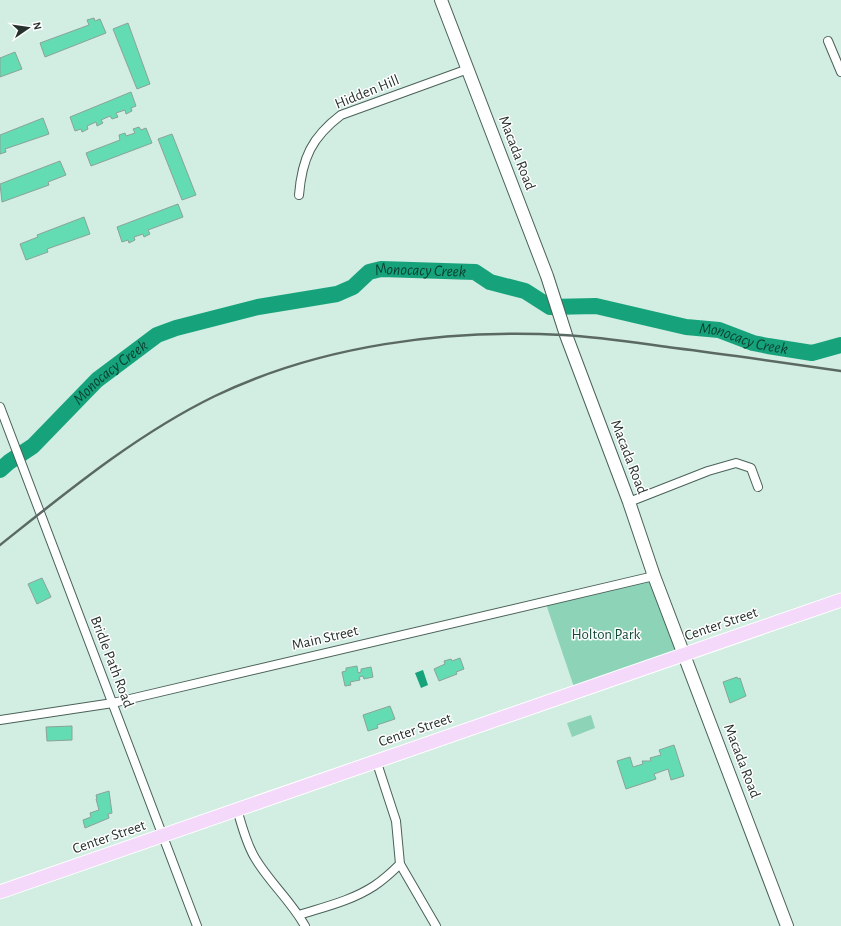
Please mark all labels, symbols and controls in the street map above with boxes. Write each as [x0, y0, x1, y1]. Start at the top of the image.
north arrow [8, 8, 48, 48]
text: N [31, 21, 43, 31]
street label: Hidden Hill [333, 72, 401, 112]
street label: Macada Road [496, 114, 538, 192]
water label: Monocacy Creek [373, 260, 466, 280]
water label: Monocacy Creek [699, 320, 789, 357]
water label: Monocacy Creek [70, 337, 151, 408]
street label: Macada Road [608, 418, 650, 496]
street label: Center Street [682, 604, 760, 644]
street label: Bridle Path Road [88, 614, 136, 710]
street label: Main Street [290, 623, 360, 653]
park label: Holton Park [572, 627, 641, 642]
street label: Center Street [376, 710, 454, 750]
street label: Macada Road [721, 722, 763, 800]
street label: Center Street [70, 817, 148, 857]

